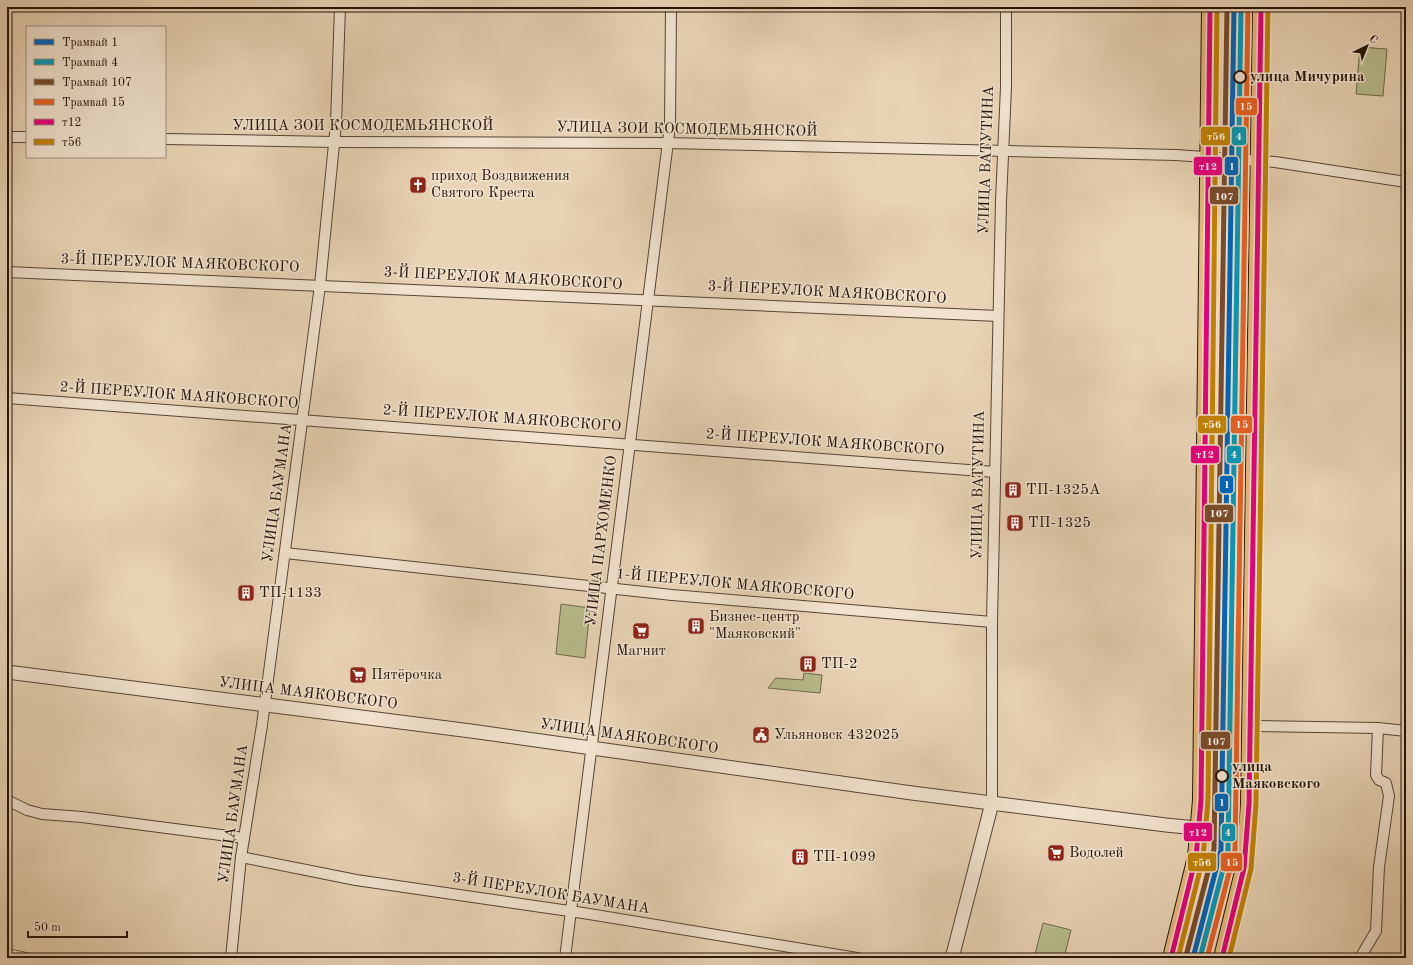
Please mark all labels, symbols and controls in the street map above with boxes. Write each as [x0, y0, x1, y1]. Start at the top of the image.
legend [26, 26, 166, 158]
north arrow [1347, 26, 1387, 66]
text: С [1366, 33, 1379, 46]
text: Трамвай 1 [62, 37, 118, 49]
text: Трамвай 4 [62, 57, 118, 69]
marker: улица Мичурина [1233, 70, 1247, 84]
place label: улица Мичурина [1250, 70, 1365, 85]
text: Трамвай 107 [62, 77, 132, 89]
street label: УЛИЦА ВАТУТИНА [977, 85, 997, 235]
text: Трамвай 15 [62, 96, 125, 109]
line badge: 15 [1235, 97, 1258, 116]
text: 15 [1240, 102, 1252, 113]
street label: УЛИЦА ЗОИ КОСМОДЕМЬЯНСКОЙ [232, 115, 494, 134]
street label: УЛИЦА ЗОИ КОСМОДЕМЬЯНСКОЙ [556, 116, 818, 140]
text: т12 [62, 117, 82, 129]
line badge: т56 [1200, 126, 1231, 146]
line badge: 4 [1231, 126, 1247, 146]
text: т56 [1207, 132, 1225, 143]
text: 4 [1236, 132, 1242, 143]
text: т56 [62, 136, 82, 149]
line badge: т12 [1193, 156, 1223, 176]
line badge: 1 [1224, 156, 1239, 176]
text: т12 [1199, 162, 1217, 173]
text: 1 [1229, 162, 1235, 173]
place label: приход Воздвижения Святого Креста [431, 169, 570, 201]
church icon: приход Воздвижения Святого Креста [408, 175, 428, 195]
line badge: 107 [1209, 186, 1239, 205]
text: 107 [1214, 192, 1234, 203]
street label: 3-Й ПЕРЕУЛОК МАЯКОВСКОГО [60, 248, 300, 276]
street label: 3-Й ПЕРЕУЛОК МАЯКОВСКОГО [383, 261, 623, 293]
street label: 3-Й ПЕРЕУЛОК МАЯКОВСКОГО [707, 275, 947, 307]
street label: 2-Й ПЕРЕУЛОК МАЯКОВСКОГО [59, 376, 299, 412]
street label: 2-Й ПЕРЕУЛОК МАЯКОВСКОГО [382, 399, 622, 435]
street label: УЛИЦА ВАТУТИНА [970, 410, 988, 560]
line badge: т56 [1197, 415, 1227, 434]
line badge: 15 [1230, 415, 1253, 434]
text: т56 [1203, 420, 1221, 431]
text: 15 [1236, 420, 1248, 431]
street label: УЛИЦА БАУМАНА [261, 422, 295, 564]
street label: 2-Й ПЕРЕУЛОК МАЯКОВСКОГО [705, 423, 945, 459]
line badge: т12 [1190, 445, 1220, 464]
line badge: 4 [1226, 445, 1242, 464]
text: т12 [1196, 450, 1214, 461]
text: 4 [1231, 450, 1237, 461]
street label: УЛИЦА ПАРХОМЕНКО [584, 455, 620, 627]
line badge: 1 [1219, 475, 1234, 494]
building icon: ТП-1325А [1003, 480, 1023, 500]
text: 1 [1224, 480, 1230, 491]
place label: ТП-1325А [1026, 483, 1101, 498]
line badge: 107 [1204, 504, 1234, 523]
text: 107 [1209, 509, 1229, 520]
building icon: ТП-1325 [1005, 513, 1025, 533]
place label: ТП-1325 [1028, 516, 1091, 531]
street label: 1-Й ПЕРЕУЛОК МАЯКОВСКОГО [615, 563, 855, 603]
building icon: ТП-1133 [236, 583, 256, 603]
place label: ТП-1133 [259, 586, 322, 601]
place label: Бизнес-центр "Маяковский" [709, 610, 801, 642]
building icon: Бизнес-центр "Маяковский" [686, 616, 706, 636]
supermarket icon: Магнит [631, 621, 651, 641]
place label: Магнит [616, 644, 666, 659]
building icon: ТП-2 [798, 654, 818, 674]
place label: ТП-2 [821, 657, 858, 672]
supermarket icon: Пятёрочка [348, 665, 368, 685]
place label: Пятёрочка [371, 668, 443, 683]
street label: УЛИЦА МАЯКОВСКОГО [218, 676, 398, 712]
street label: УЛИЦА МАЯКОВСКОГО [539, 717, 719, 757]
public building icon: Ульяновск 432025 [751, 725, 771, 745]
place label: Ульяновск 432025 [774, 728, 899, 743]
line badge: 107 [1200, 731, 1231, 750]
text: 107 [1206, 737, 1226, 748]
street label: УЛИЦА БАУМАНА [217, 743, 251, 885]
place label: улица Маяковского [1232, 760, 1320, 792]
marker: улица Маяковского [1215, 769, 1229, 783]
line badge: 1 [1214, 793, 1229, 812]
text: 1 [1219, 798, 1225, 809]
line badge: т12 [1183, 822, 1213, 842]
line badge: 4 [1221, 823, 1236, 842]
text: т12 [1189, 828, 1207, 839]
text: 4 [1225, 828, 1231, 839]
supermarket icon: Водолей [1046, 843, 1066, 863]
place label: Водолей [1069, 846, 1124, 861]
building icon: ТП-1099 [790, 847, 810, 867]
place label: ТП-1099 [813, 850, 876, 865]
line badge: т56 [1187, 852, 1217, 872]
line badge: 15 [1220, 852, 1243, 872]
text: т56 [1193, 858, 1211, 869]
text: 15 [1226, 858, 1238, 869]
street label: 3-Й ПЕРЕУЛОК БАУМАНА [451, 867, 652, 917]
scale bar [28, 913, 127, 939]
text: 50 m [34, 921, 61, 934]

